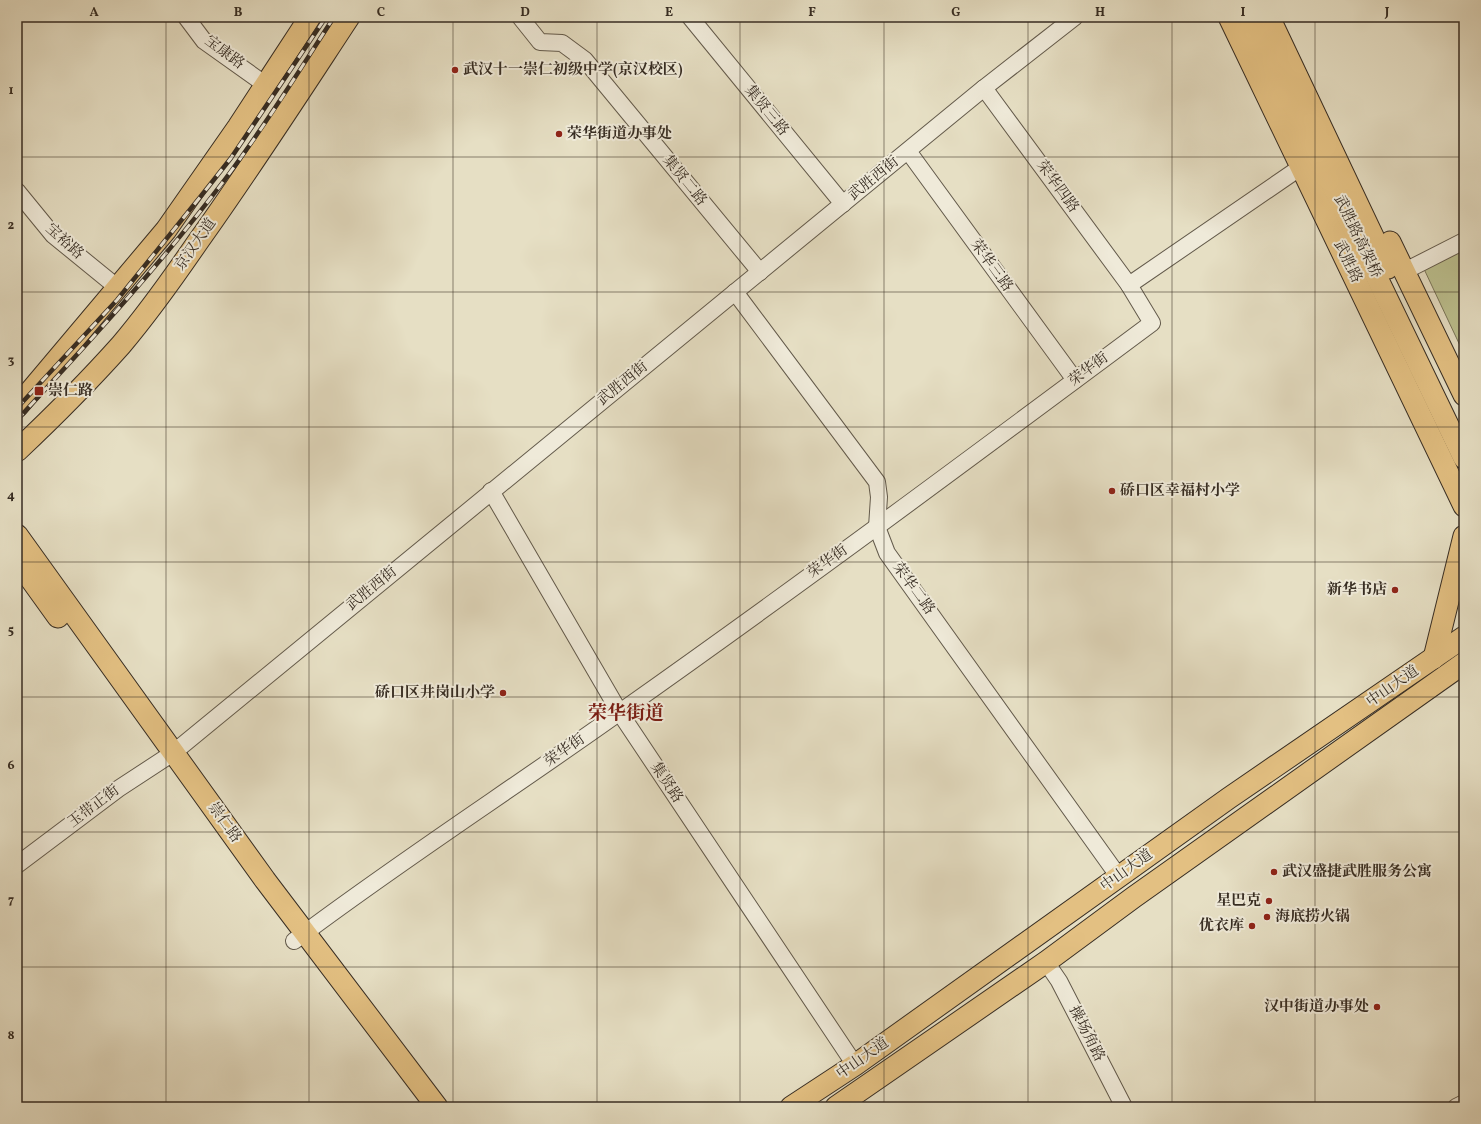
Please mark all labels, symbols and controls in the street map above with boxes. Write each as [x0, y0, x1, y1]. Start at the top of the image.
text: A [89, 4, 99, 22]
text: B [234, 4, 243, 22]
text: C [377, 4, 385, 22]
text: D [520, 4, 530, 22]
text: E [665, 4, 673, 22]
text: F [808, 4, 816, 22]
text: G [951, 4, 961, 22]
text: H [1095, 4, 1105, 22]
text: I [1241, 4, 1246, 22]
text: J [1384, 4, 1390, 22]
street label: 宝康路 [200, 31, 248, 75]
place label: 武汉十一崇仁初级中学(京汉校区) [463, 60, 683, 81]
marker: 武汉十一崇仁初级中学(京汉校区) [450, 65, 460, 75]
street label: 集贤三路 [739, 81, 793, 141]
text: 1 [8, 82, 14, 100]
place label: 荣华街道办事处 [567, 124, 672, 145]
marker: 荣华街道办事处 [554, 129, 564, 139]
street label: 集贤二路 [657, 151, 711, 211]
street label: 武胜西街 [844, 152, 904, 206]
street label: 荣华四路 [1031, 157, 1083, 217]
street label: 武胜路高架桥 [1329, 193, 1385, 281]
street label: 京汉大道 [170, 214, 222, 276]
text: 2 [8, 217, 15, 235]
street label: 宝裕路 [40, 219, 88, 265]
street label: 荣华三路 [965, 236, 1017, 296]
street label: 武胜路 [1329, 238, 1365, 286]
street label: 荣华街 [1065, 348, 1113, 392]
text: 3 [8, 352, 15, 370]
street label: 武胜西街 [593, 357, 653, 411]
place label: 崇仁路 [48, 381, 93, 402]
marker: 崇仁路 [33, 385, 45, 397]
place label: 硚口区幸福村小学 [1120, 481, 1240, 502]
marker: 硚口区幸福村小学 [1107, 486, 1117, 496]
text: 4 [7, 487, 15, 505]
street label: 荣华街 [804, 540, 852, 584]
street label: 荣华二路 [887, 559, 939, 619]
street label: 武胜西街 [342, 562, 402, 616]
place label: 新华书店 [1327, 580, 1387, 601]
marker: 新华书店 [1390, 585, 1400, 595]
text: 5 [8, 622, 14, 640]
street label: 中山大道 [1362, 661, 1424, 713]
place label: 硚口区井岗山小学 [375, 683, 495, 704]
marker: 硚口区井岗山小学 [498, 688, 508, 698]
district label: 荣华街道 [588, 701, 664, 727]
street label: 荣华街 [541, 729, 589, 773]
text: 6 [7, 757, 15, 775]
street label: 集贤路 [645, 758, 687, 808]
street label: 玉带正街 [64, 781, 124, 833]
street label: 崇仁路 [202, 799, 246, 847]
street label: 中山大道 [1097, 845, 1157, 897]
place label: 武汉盛捷武胜服务公寓 [1282, 862, 1432, 883]
marker: 武汉盛捷武胜服务公寓 [1269, 867, 1279, 877]
place label: 星巴克 [1216, 891, 1261, 912]
text: 7 [8, 892, 14, 910]
marker: 星巴克 [1264, 896, 1274, 906]
place label: 海底捞火锅 [1275, 907, 1350, 928]
marker: 海底捞火锅 [1262, 912, 1272, 922]
place label: 优衣库 [1199, 916, 1244, 937]
marker: 优衣库 [1247, 921, 1257, 931]
place label: 汉中街道办事处 [1264, 997, 1369, 1018]
street label: 操场角路 [1063, 1002, 1109, 1066]
marker: 汉中街道办事处 [1372, 1002, 1382, 1012]
text: 8 [7, 1027, 15, 1045]
street label: 中山大道 [832, 1033, 894, 1085]

